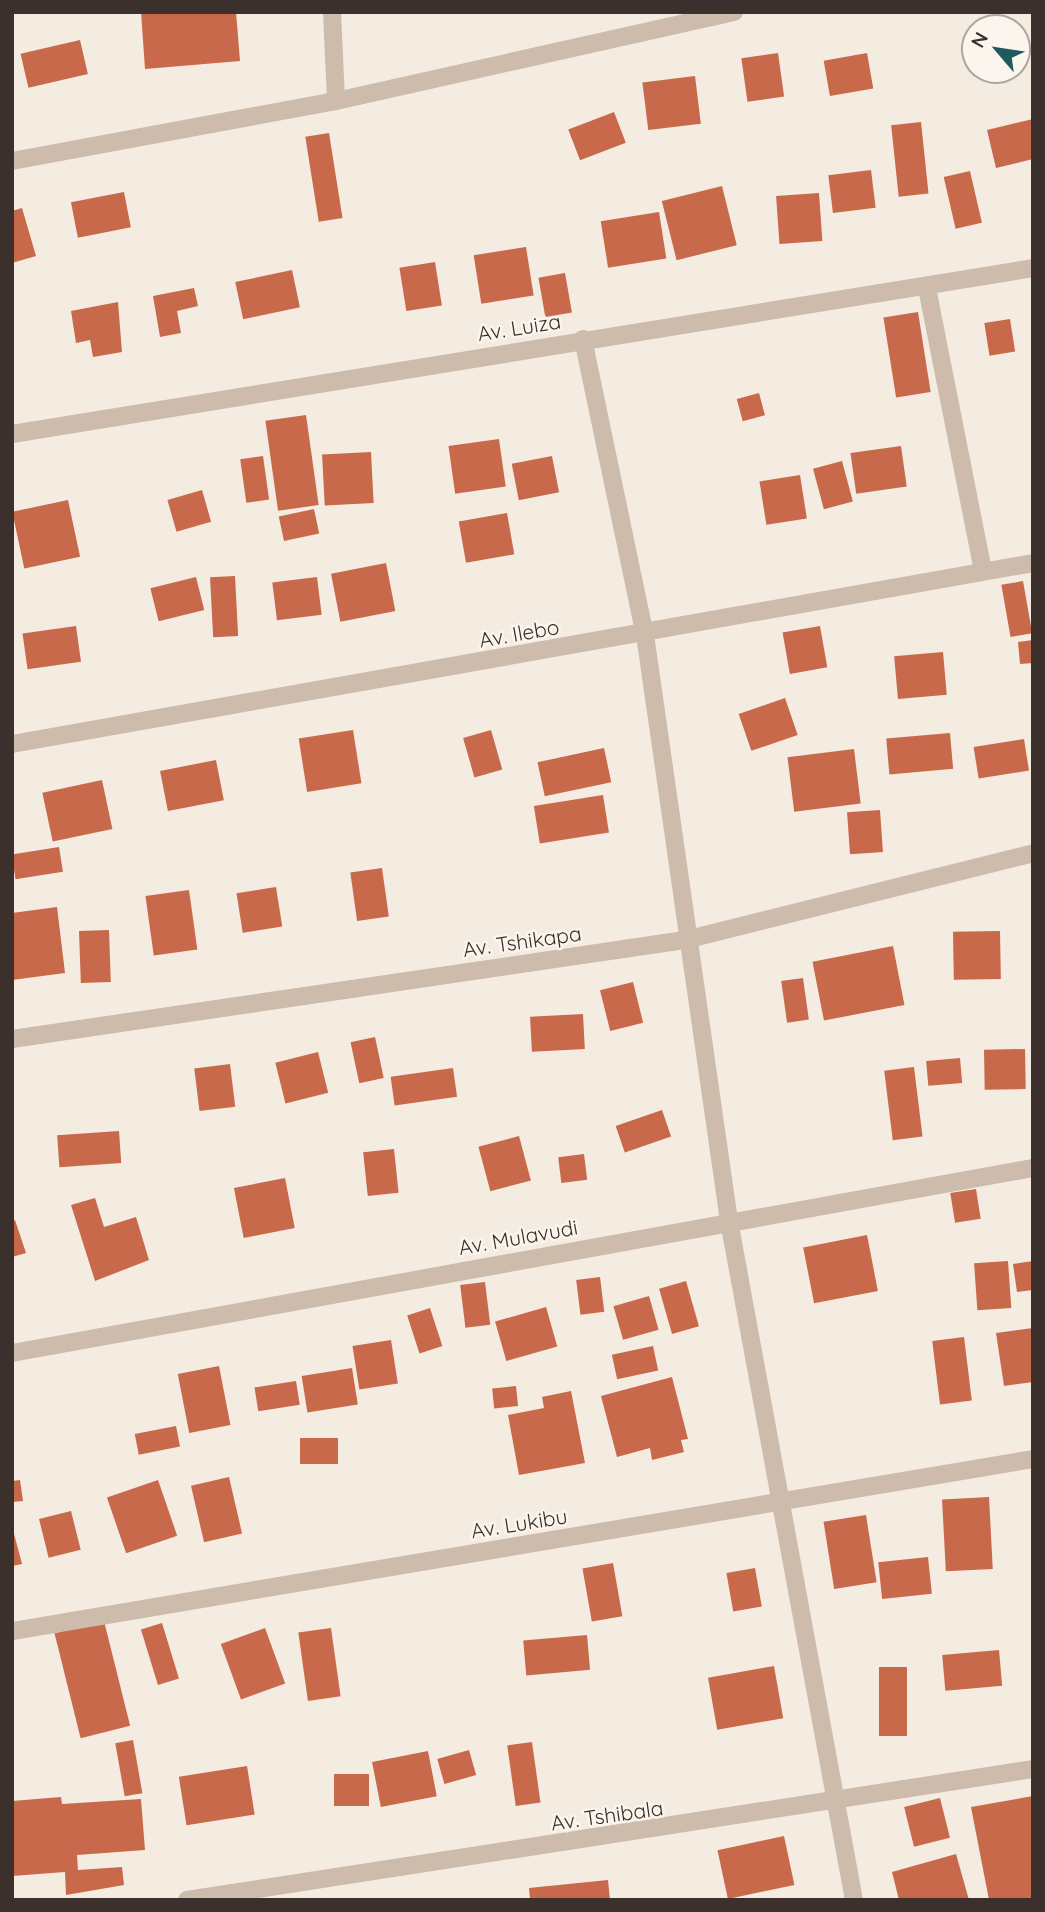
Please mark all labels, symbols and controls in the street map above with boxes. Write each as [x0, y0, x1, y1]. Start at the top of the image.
north arrow [961, 14, 1031, 84]
text: N [966, 28, 993, 52]
street label: Av. Luiza [476, 308, 562, 346]
street label: Av. Ilebo [477, 614, 561, 652]
street label: Av. Tshikapa [461, 920, 583, 962]
street label: Av. Mulavudi [456, 1214, 580, 1260]
street label: Av. Lukibu [469, 1503, 569, 1543]
street label: Av. Tshibala [549, 1795, 665, 1835]

